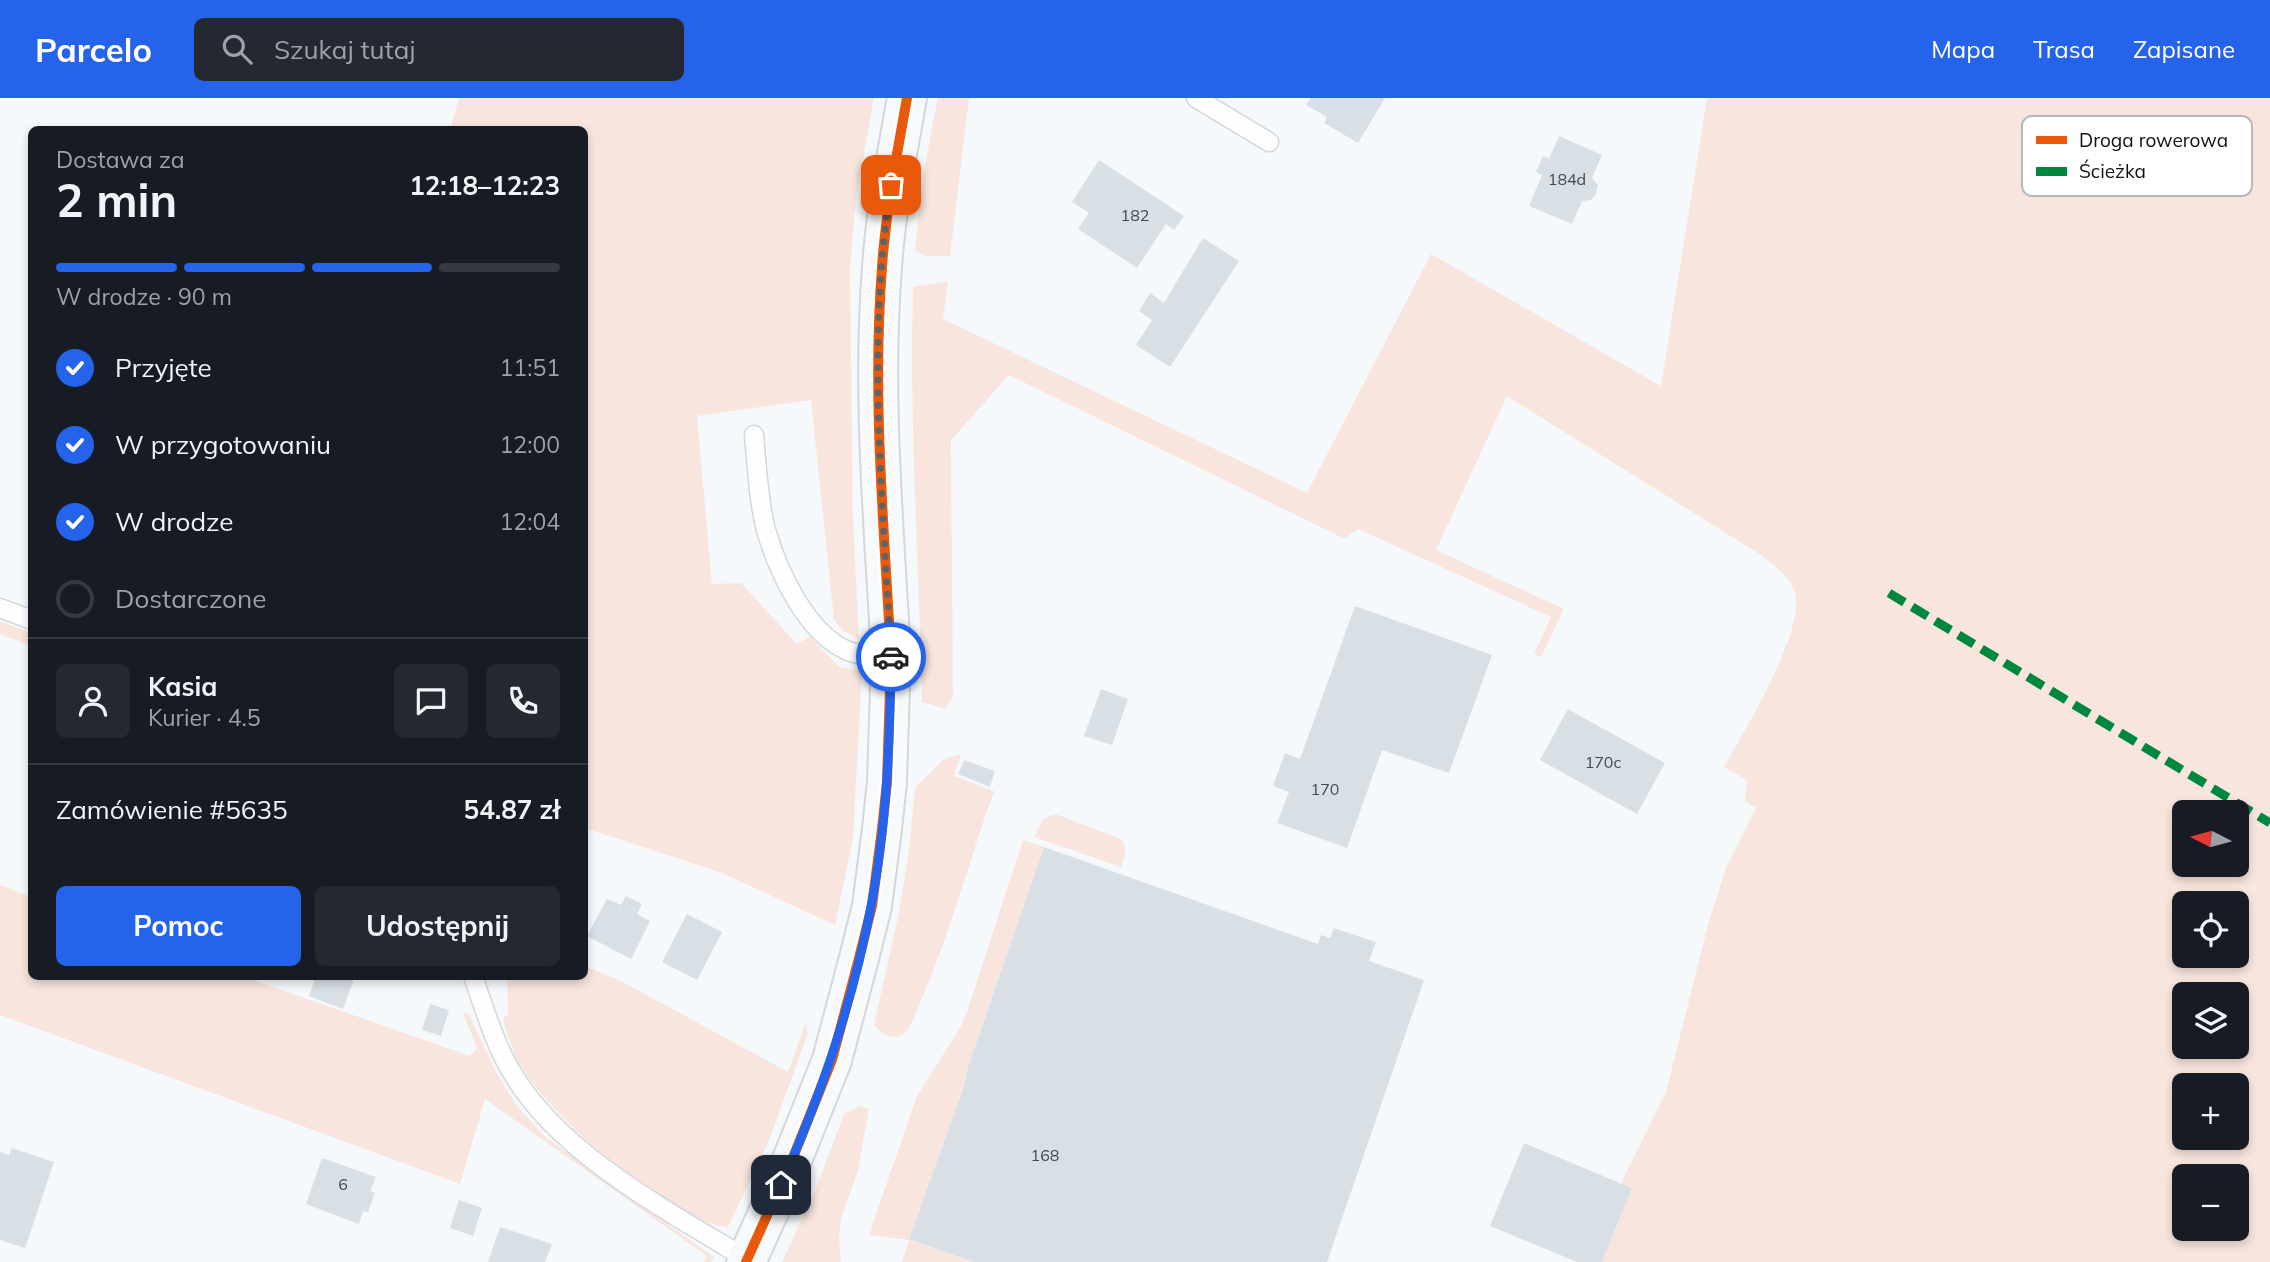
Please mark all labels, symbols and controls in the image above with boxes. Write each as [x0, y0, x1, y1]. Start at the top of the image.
search box [194, 18, 684, 81]
text: Parcelo [35, 29, 152, 70]
icon: search [218, 30, 256, 68]
text: Szukaj tutaj [274, 33, 415, 66]
text: Mapa [1931, 34, 1995, 64]
text: Trasa [2033, 34, 2095, 64]
text: Zapisane [2133, 34, 2235, 64]
legend [2022, 116, 2252, 196]
text: Droga rowerowa [2079, 128, 2228, 152]
text: Dostawa za [56, 145, 185, 174]
pin [861, 155, 921, 215]
text: Ścieżka [2079, 159, 2146, 183]
icon: bag [872, 166, 910, 204]
text: 12:18–12:23 [409, 169, 560, 202]
house number: 184d [1548, 169, 1586, 189]
text: 2 min [56, 171, 177, 229]
house number: 182 [1121, 205, 1149, 225]
text: W drodze · 90 m [56, 282, 232, 311]
icon: check [56, 349, 94, 387]
text: Przyjęte [115, 351, 212, 384]
text: 11:51 [500, 353, 560, 382]
icon: check [56, 426, 94, 464]
text: W przygotowaniu [115, 428, 331, 461]
text: 12:00 [500, 430, 560, 459]
icon: check [56, 503, 94, 541]
text: W drodze [115, 505, 233, 538]
text: 12:04 [500, 507, 560, 536]
text: Dostarczone [115, 582, 266, 615]
courier [856, 622, 926, 692]
icon: car [872, 638, 910, 676]
button: person [56, 664, 130, 738]
button: chat [394, 664, 468, 738]
button: phone [486, 664, 560, 738]
text: Kasia [148, 670, 217, 703]
text: Kurier · 4.5 [148, 703, 260, 732]
house number: 170c [1585, 752, 1621, 772]
house number: 170 [1311, 779, 1339, 799]
text: Zamówienie #5635 [56, 793, 288, 826]
text: 54.87 zł [464, 793, 560, 826]
north arrow [2172, 800, 2249, 877]
map controls [2172, 800, 2249, 1241]
button: Pomoc [56, 886, 301, 966]
button: Udostępnij [315, 886, 560, 966]
button: locate [2172, 891, 2249, 968]
button: layers [2172, 982, 2249, 1059]
button: + [2172, 1073, 2249, 1150]
house number: 168 [1031, 1145, 1059, 1165]
pin [751, 1155, 811, 1215]
button: − [2172, 1164, 2249, 1241]
icon: home [762, 1166, 800, 1204]
house number: 6 [338, 1174, 348, 1194]

